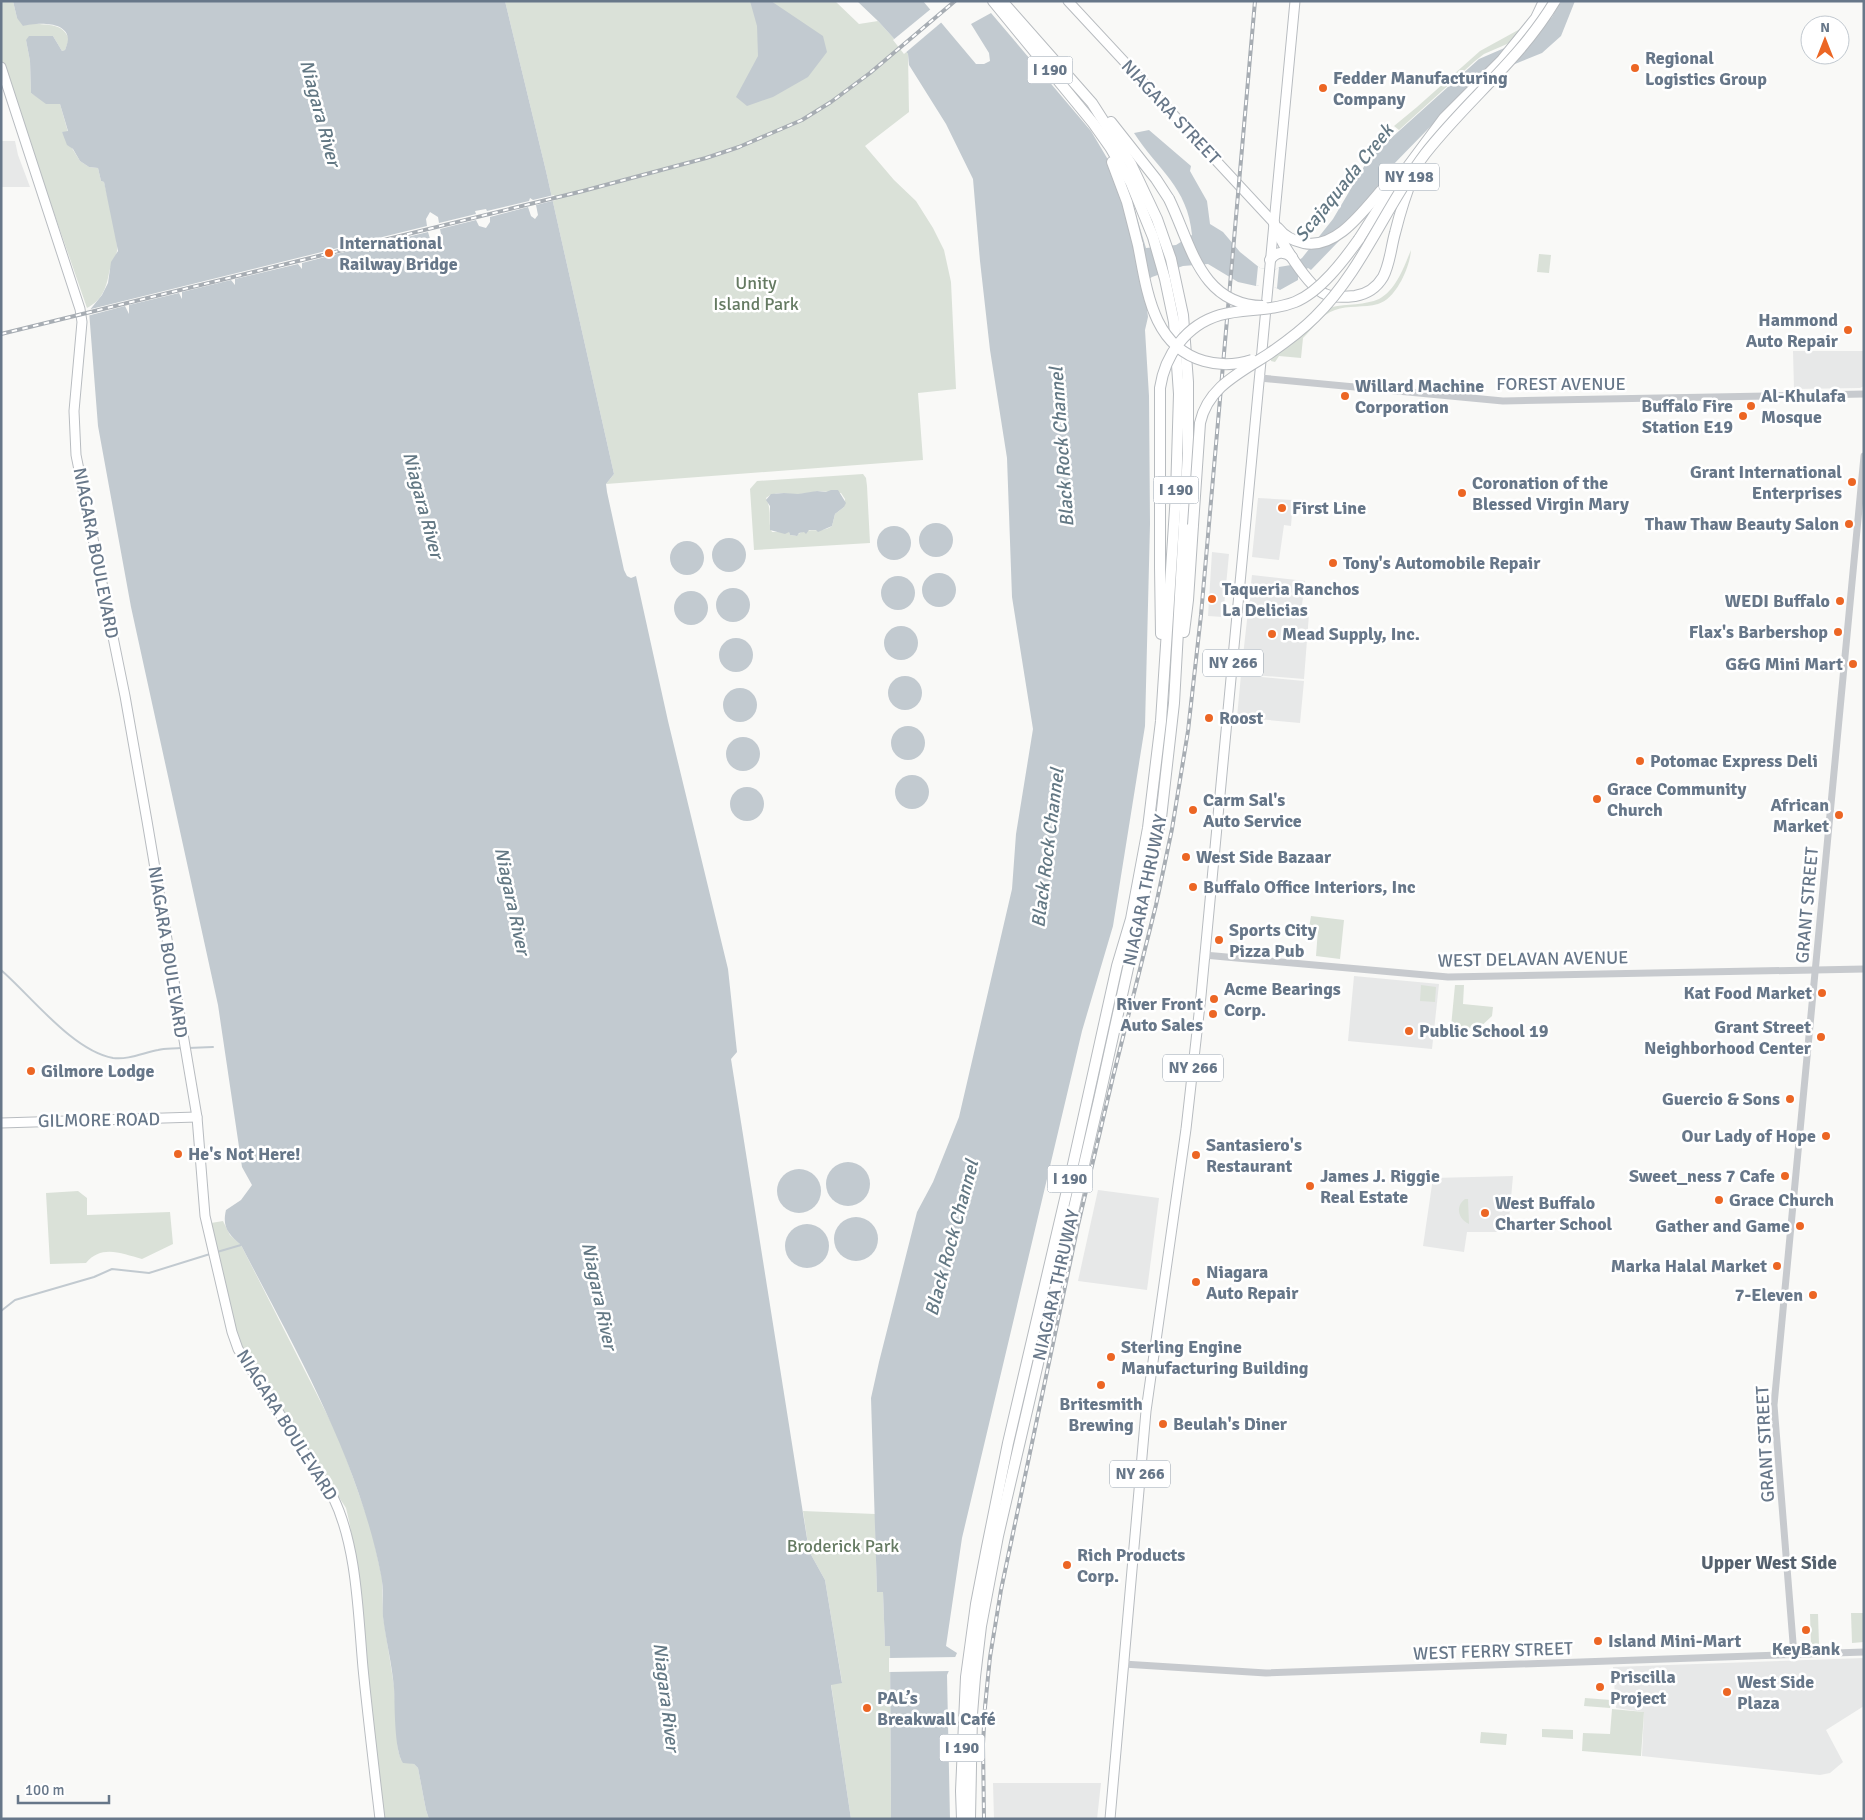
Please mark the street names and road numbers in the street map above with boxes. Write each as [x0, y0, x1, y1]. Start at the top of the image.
street label: NIAGARA STREET [1117, 55, 1225, 169]
road number: I 190 [1028, 56, 1072, 84]
road number: NY 198 [1379, 163, 1439, 190]
street label: FOREST AVENUE [1496, 373, 1626, 395]
street label: NIAGARA BOULEVARD [69, 466, 123, 640]
road number: I 190 [1154, 476, 1198, 504]
road number: NY 266 [1203, 650, 1263, 676]
street label: NIAGARA THRUWAY [1118, 812, 1172, 968]
street label: GRANT STREET [1791, 846, 1823, 964]
street label: NIAGARA BOULEVARD [144, 865, 192, 1039]
street label: WEST DELAVAN AVENUE [1437, 946, 1629, 972]
road number: NY 266 [1163, 1054, 1223, 1082]
street label: GILMORE ROAD [38, 1108, 160, 1132]
road number: I 190 [1048, 1166, 1092, 1192]
street label: NIAGARA THRUWAY [1028, 1207, 1084, 1363]
street label: NIAGARA BOULEVARD [232, 1346, 342, 1504]
street label: GRANT STREET [1751, 1385, 1779, 1503]
road number: NY 266 [1110, 1460, 1170, 1488]
street label: WEST FERRY STREET [1413, 1637, 1573, 1665]
road number: I 190 [940, 1735, 984, 1762]

